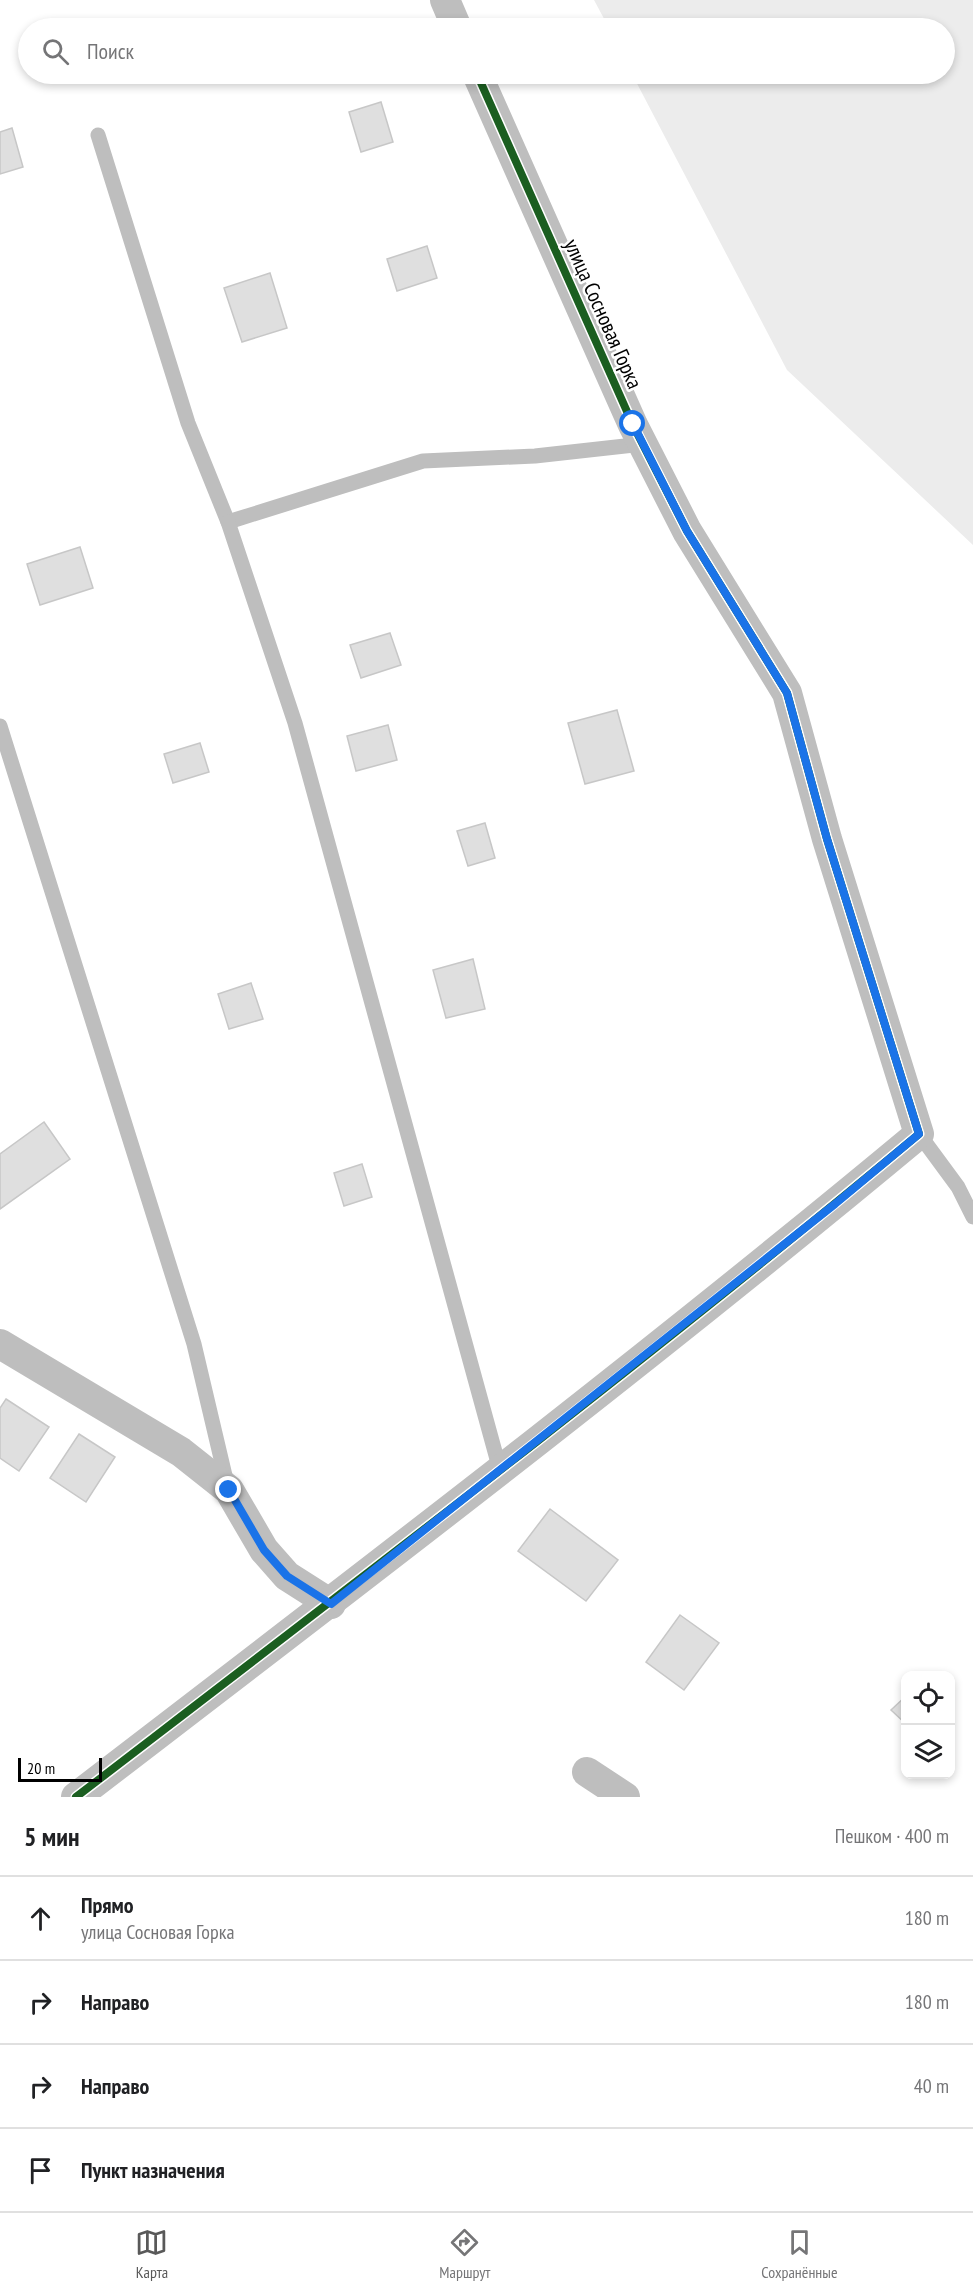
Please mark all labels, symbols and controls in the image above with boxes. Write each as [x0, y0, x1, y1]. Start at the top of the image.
search box [18, 18, 955, 84]
icon: search [39, 35, 72, 68]
text: Поиск [87, 37, 134, 65]
street label: улица Сосновая Горка [558, 235, 649, 393]
route start [619, 410, 645, 436]
route end [215, 1476, 241, 1502]
map controls [901, 1671, 955, 1779]
button: locate [901, 1671, 955, 1725]
button: layers [901, 1725, 955, 1779]
scale bar [18, 1755, 102, 1782]
text: 20 m [27, 1758, 55, 1778]
text: 5 мин [24, 1820, 79, 1853]
text: Пешком · 400 m [835, 1823, 949, 1849]
text: Прямо [81, 1891, 134, 1919]
icon: ahead [24, 1902, 57, 1935]
text: 180 m [905, 1905, 949, 1931]
text: улица Сосновая Горка [81, 1919, 234, 1945]
icon: right [24, 1986, 57, 2019]
text: Направо [81, 1988, 149, 2016]
text: 180 m [905, 1989, 949, 2015]
icon: right [24, 2070, 57, 2103]
text: Направо [81, 2072, 149, 2100]
text: 40 m [914, 2073, 949, 2099]
icon: arrive [24, 2154, 57, 2187]
text: Пункт назначения [81, 2156, 225, 2184]
tab: Карта [135, 2226, 168, 2282]
tab: Маршрут [439, 2226, 490, 2282]
tab: Сохранённые [761, 2226, 838, 2282]

